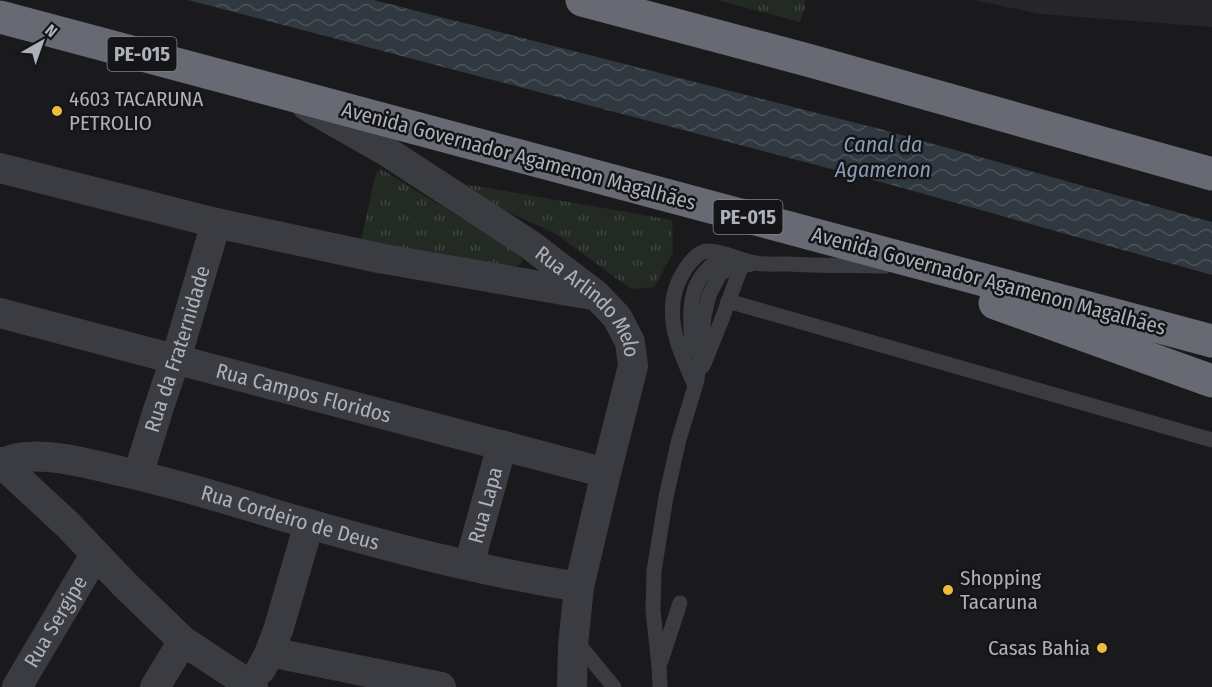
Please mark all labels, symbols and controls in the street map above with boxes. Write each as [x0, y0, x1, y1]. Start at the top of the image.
north arrow [12, 12, 72, 72]
text: N [42, 21, 61, 41]
road number: PE-015 [108, 37, 176, 71]
place label: 4603 TACARUNA PETROLIO [69, 86, 203, 136]
street label: Avenida Governador Agamenon Magalhães [339, 96, 699, 216]
marker: 4603 TACARUNA PETROLIO [50, 104, 64, 118]
water label: Canal da Agamenon [834, 131, 931, 183]
road number: PE-015 [714, 200, 783, 234]
street label: Avenida Governador Agamenon Magalhães [809, 221, 1169, 341]
street label: Rua Arlindo Melo [530, 240, 645, 359]
street label: Rua da Fraternidade [139, 263, 216, 436]
street label: Rua Campos Floridos [213, 358, 394, 429]
street label: Rua Lapa [463, 464, 508, 546]
street label: Rua Cordeiro de Deus [198, 480, 382, 556]
place label: Shopping Tacaruna [960, 565, 1041, 615]
street label: Rua Sergipe [18, 571, 93, 672]
marker: Shopping Tacaruna [941, 583, 955, 597]
place label: Casas Bahia [988, 635, 1090, 661]
marker: Casas Bahia [1095, 641, 1109, 655]

